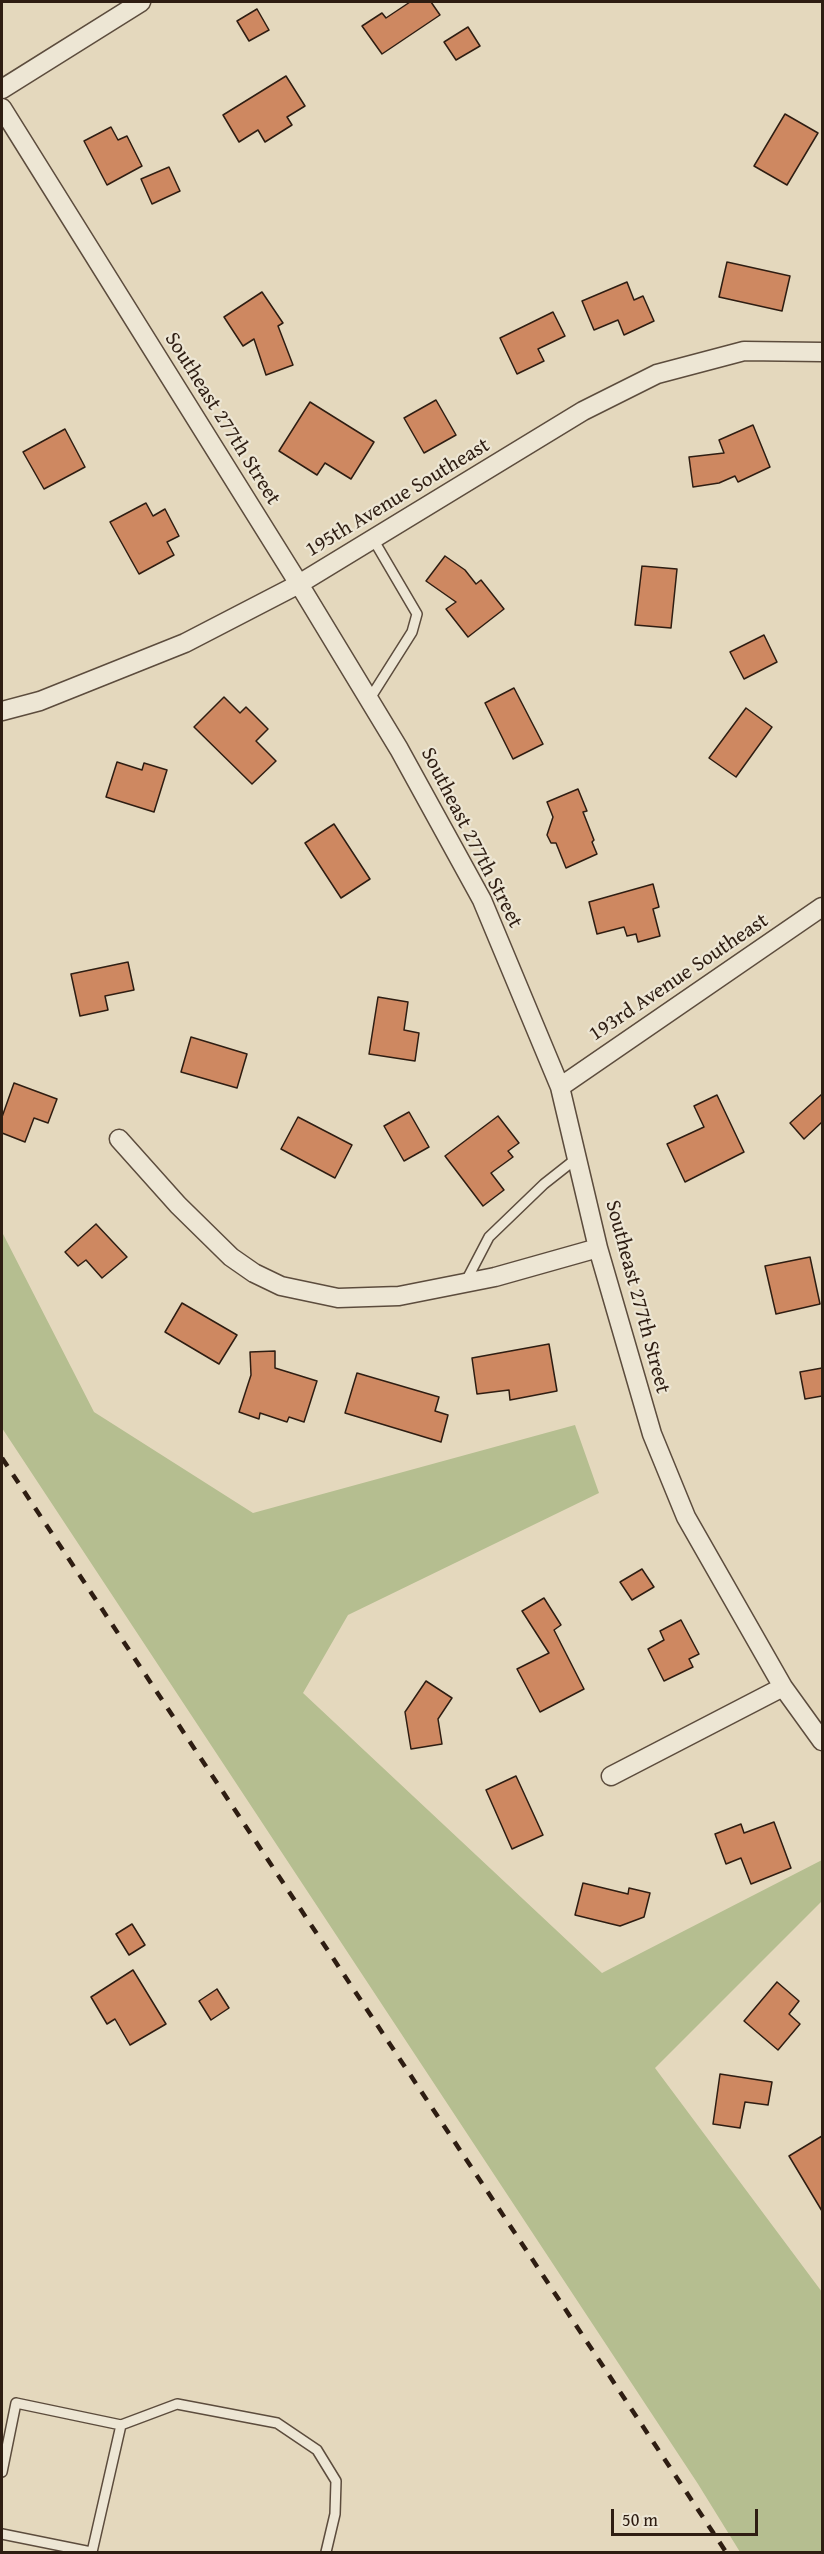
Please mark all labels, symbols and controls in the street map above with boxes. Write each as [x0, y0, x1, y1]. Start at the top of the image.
street label: Southeast 277th Street [159, 328, 285, 510]
street label: 195th Avenue Southeast [301, 433, 495, 563]
street label: Southeast 277th Street [415, 744, 527, 932]
street label: 193rd Avenue Southeast [585, 909, 773, 1047]
street label: Southeast 277th Street [599, 1198, 675, 1396]
scale bar [614, 2497, 761, 2535]
text: 50 m [622, 2506, 658, 2533]

